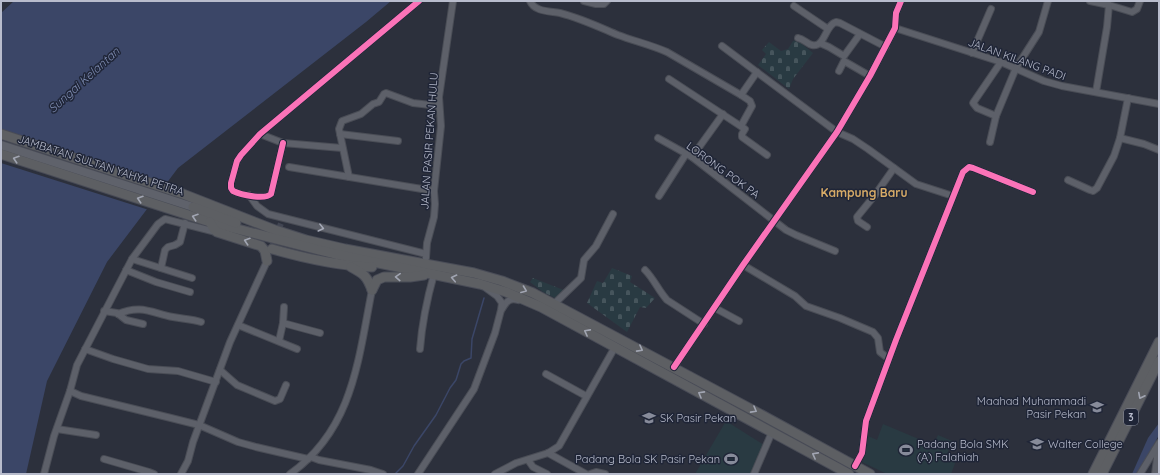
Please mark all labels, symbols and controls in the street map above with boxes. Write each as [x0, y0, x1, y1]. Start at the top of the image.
street label: JALAN KILANG PADI [966, 35, 1068, 83]
water label: Sungai Kelantan [45, 43, 123, 116]
street label: JALAN PASIR PEKAN HULU [417, 72, 441, 210]
street label: JAMBATAN SULTAN YAHYA PETRA [16, 131, 186, 199]
street label: LORONG POK PA [684, 139, 762, 201]
one-way arrow [13, 156, 20, 164]
district label: Kampung Baru [821, 185, 907, 200]
one-way arrow [137, 196, 144, 204]
one-way arrow [192, 213, 199, 222]
one-way arrow [317, 223, 324, 232]
one-way arrow [244, 237, 251, 246]
one-way arrow [395, 272, 401, 281]
one-way arrow [450, 275, 457, 283]
one-way arrow [521, 285, 528, 293]
one-way arrow [583, 329, 591, 336]
one-way arrow [635, 344, 643, 352]
one-way arrow [697, 391, 705, 398]
one-way arrow [1139, 391, 1146, 399]
place label: Maahad Muhammadi Pasir Pekan [977, 394, 1086, 421]
school or university icon: Maahad Muhammadi Pasir Pekan [1089, 399, 1105, 415]
one-way arrow [750, 406, 757, 413]
road number: 3 [1124, 409, 1138, 425]
school or university icon: SK Pasir Pekan [641, 410, 657, 426]
place label: SK Pasir Pekan [660, 411, 736, 425]
school or university icon: Walter College [1029, 436, 1045, 452]
place label: Padang Bola SMK (A) Falahiah [917, 437, 1008, 464]
place label: Walter College [1048, 437, 1123, 451]
sports icon: Padang Bola SMK (A) Falahiah [898, 442, 914, 458]
sports icon: Padang Bola SK Pasir Pekan [723, 451, 739, 467]
place label: Padang Bola SK Pasir Pekan [575, 452, 720, 466]
one-way arrow [812, 453, 819, 460]

